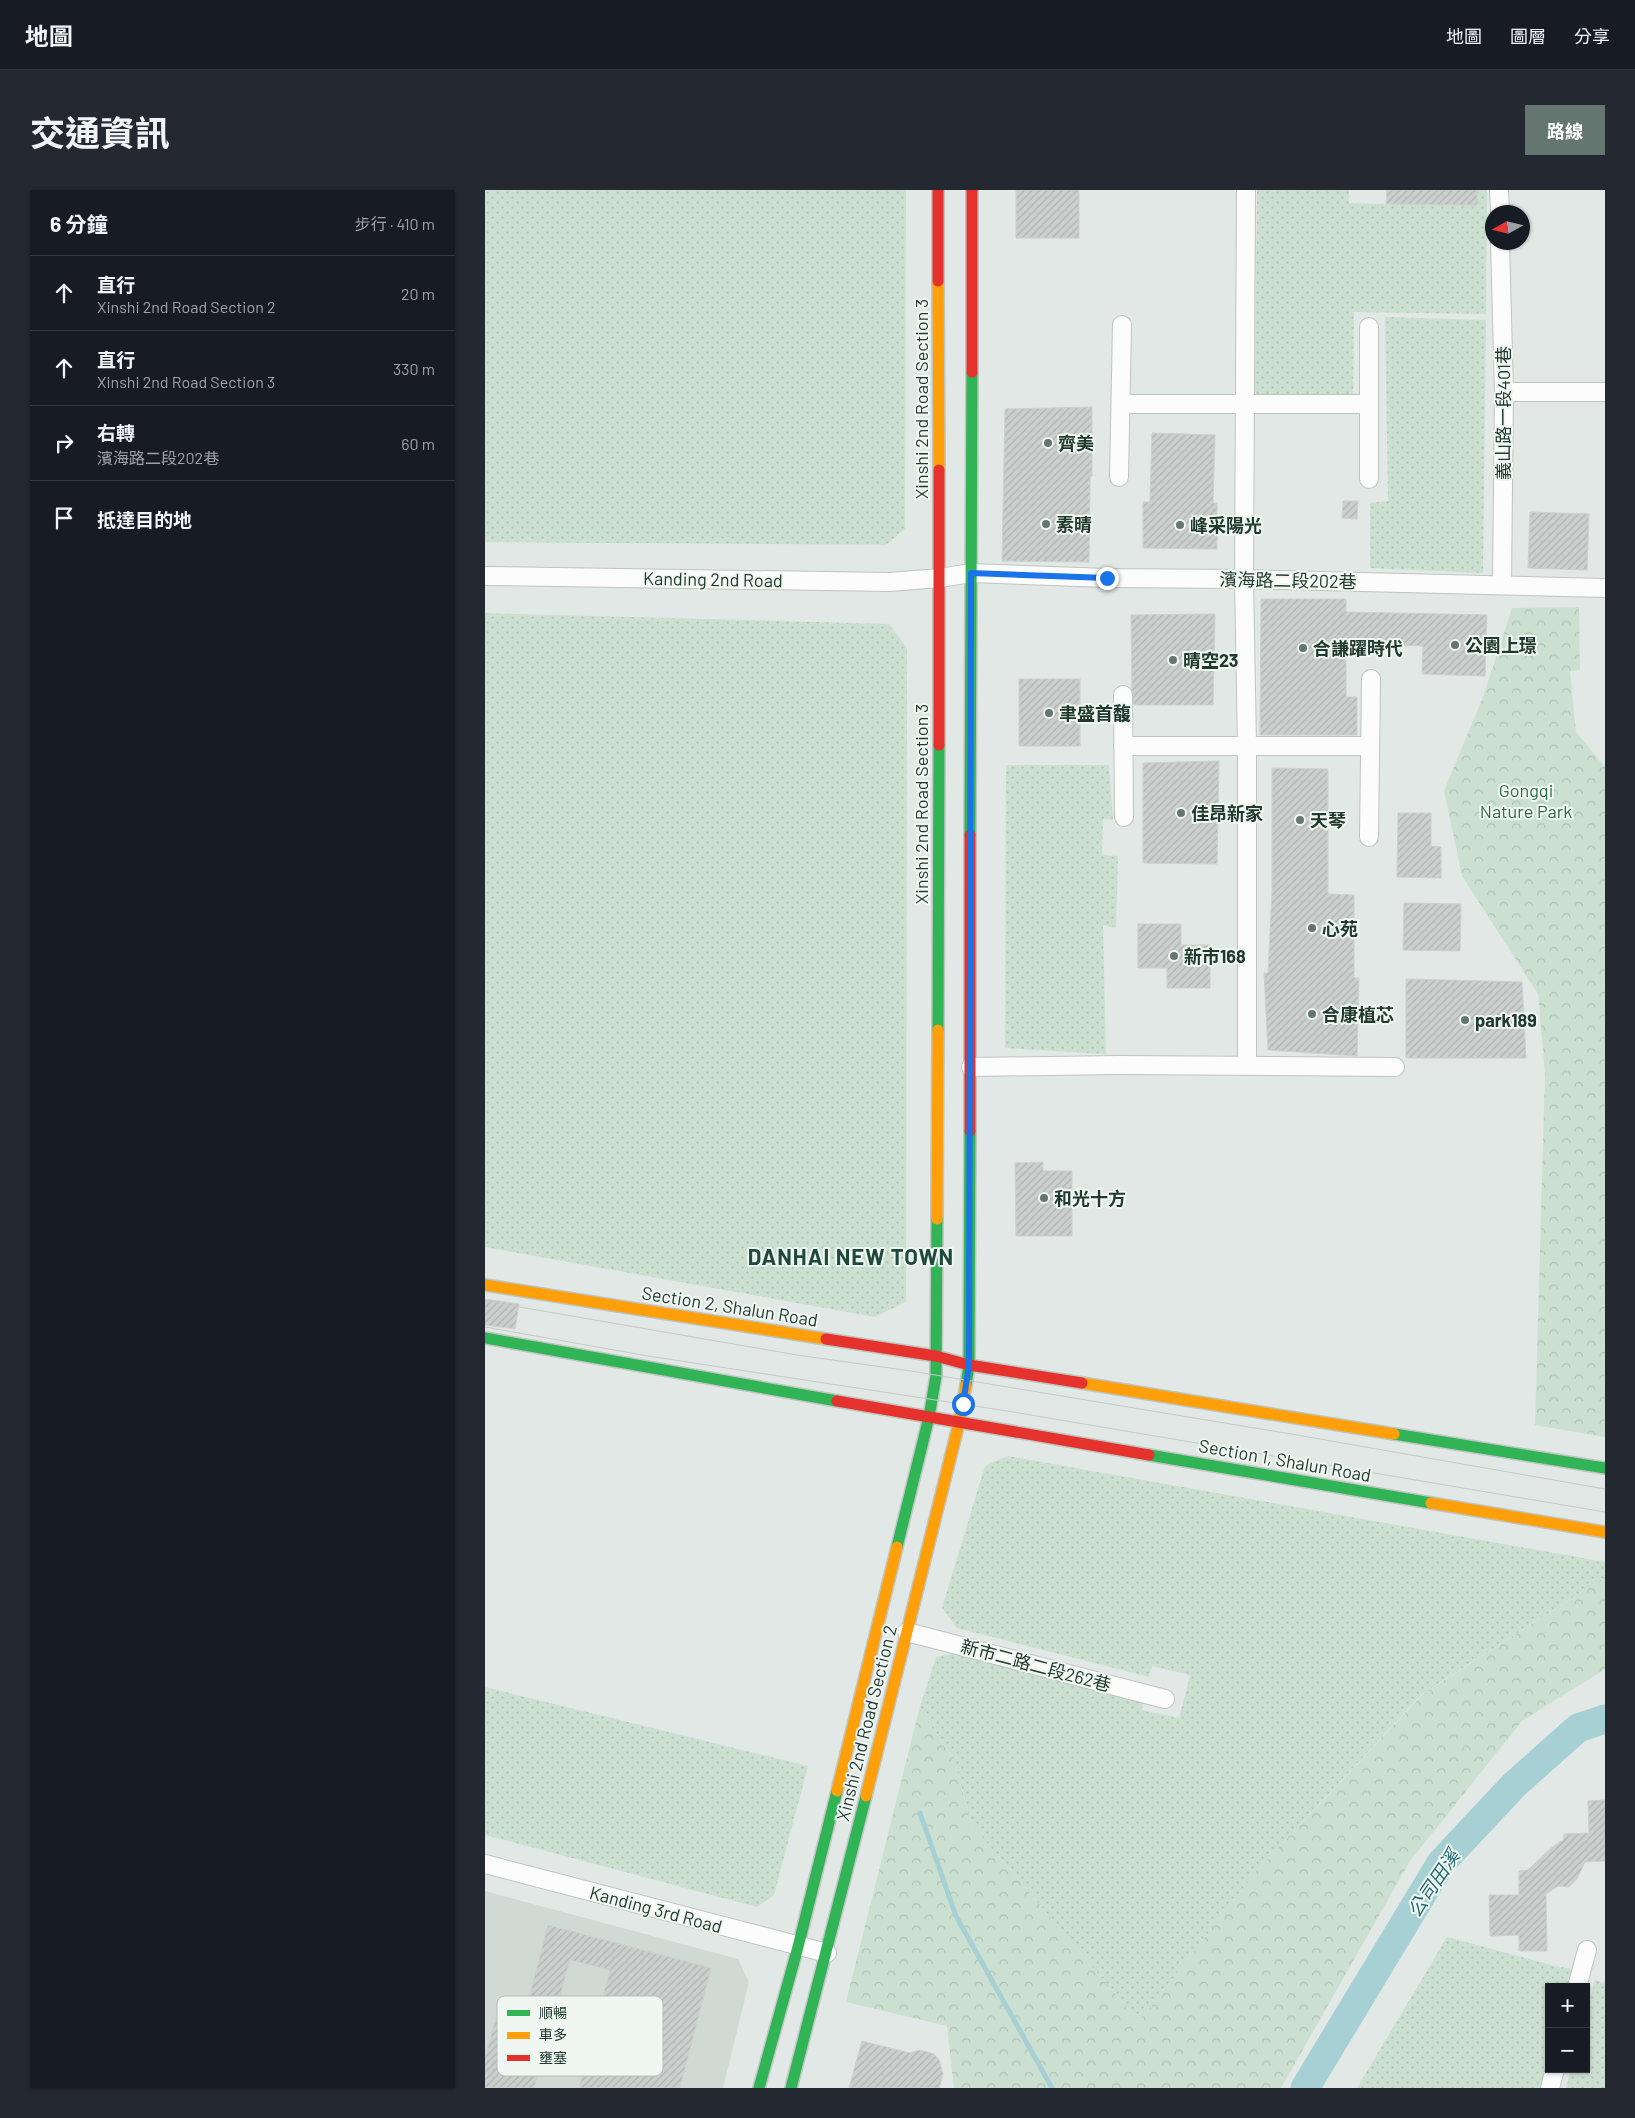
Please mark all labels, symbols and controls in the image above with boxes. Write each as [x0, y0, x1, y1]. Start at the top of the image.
text: 地圖 [25, 21, 73, 50]
text: 地圖 [1446, 25, 1482, 47]
text: 圖層 [1510, 25, 1546, 47]
text: 分享 [1574, 25, 1610, 47]
button: 路線 [1525, 105, 1605, 155]
text: 交通資訊 [30, 111, 170, 153]
north arrow [1485, 205, 1530, 250]
text: 6 分鐘 [50, 211, 107, 236]
text: 步行 · 410 m [355, 214, 435, 233]
text: 直行 [97, 273, 135, 296]
icon: ahead [50, 279, 78, 307]
text: 20 m [401, 284, 435, 303]
text: Xinshi 2nd Road Section 2 [97, 297, 276, 316]
street label: Xinshi 2nd Road Section 3 [910, 299, 932, 499]
street label: 義山路一段401巷 [1492, 346, 1514, 480]
text: 直行 [97, 348, 135, 371]
icon: ahead [50, 354, 78, 382]
text: 330 m [393, 359, 435, 378]
text: Xinshi 2nd Road Section 3 [97, 372, 275, 391]
text: 右轉 [97, 421, 135, 444]
icon: right [50, 429, 78, 457]
place label: 齊美 [1058, 432, 1094, 454]
text: 60 m [401, 434, 435, 453]
marker: 齊美 [1042, 437, 1054, 449]
text: 濱海路二段202巷 [97, 448, 219, 467]
icon: arrive [50, 504, 78, 532]
text: 抵達目的地 [97, 508, 192, 531]
place label: 素晴 [1056, 513, 1092, 535]
place label: 峰采陽光 [1190, 514, 1262, 536]
marker: 素晴 [1040, 518, 1052, 530]
marker: 峰采陽光 [1174, 519, 1186, 531]
street label: Kanding 2nd Road [643, 567, 783, 591]
route end [1096, 567, 1119, 590]
street label: 濱海路二段202巷 [1219, 568, 1357, 592]
place label: 公園上璟 [1465, 634, 1537, 656]
place label: 合謙躍時代 [1313, 637, 1403, 659]
marker: 公園上璟 [1449, 639, 1461, 651]
marker: 合謙躍時代 [1297, 642, 1309, 654]
place label: 晴空23 [1183, 649, 1239, 671]
marker: 晴空23 [1167, 654, 1179, 666]
place label: 聿盛首馥 [1059, 702, 1131, 724]
street label: Xinshi 2nd Road Section 3 [910, 704, 932, 904]
marker: 聿盛首馥 [1043, 707, 1055, 719]
park label: Gongqi Nature Park [1480, 779, 1572, 822]
place label: 佳昂新家 [1191, 802, 1263, 824]
marker: 佳昂新家 [1175, 807, 1187, 819]
place label: 天琴 [1310, 809, 1346, 831]
marker: 天琴 [1294, 814, 1306, 826]
place label: 心苑 [1322, 917, 1358, 939]
marker: 心苑 [1306, 922, 1318, 934]
place label: 新市168 [1184, 945, 1246, 967]
marker: 新市168 [1168, 950, 1180, 962]
place label: 合康植芯 [1322, 1003, 1394, 1025]
marker: 合康植芯 [1306, 1008, 1318, 1020]
place label: park189 [1475, 1009, 1537, 1031]
marker: park189 [1459, 1014, 1471, 1026]
place label: 和光十方 [1054, 1187, 1126, 1209]
marker: 和光十方 [1038, 1192, 1050, 1204]
district label: DANHAI NEW TOWN [748, 1243, 954, 1269]
street label: Section 2, Shalun Road [640, 1281, 820, 1331]
route start [952, 1393, 975, 1416]
street label: Section 1, Shalun Road [1197, 1434, 1373, 1486]
street label: Xinshi 2nd Road Section 2 [831, 1623, 901, 1823]
street label: 新市二路二段262巷 [958, 1634, 1114, 1696]
water label: 公司田溪 [1402, 1843, 1465, 1921]
street label: Kanding 3rd Road [587, 1881, 725, 1937]
map controls [1545, 1983, 1590, 2073]
button: + [1545, 1983, 1590, 2028]
legend [497, 1996, 663, 2076]
text: 順暢 [539, 2004, 567, 2021]
text: 車多 [539, 2026, 567, 2043]
button: − [1545, 2028, 1590, 2073]
text: 壅塞 [539, 2049, 567, 2066]

